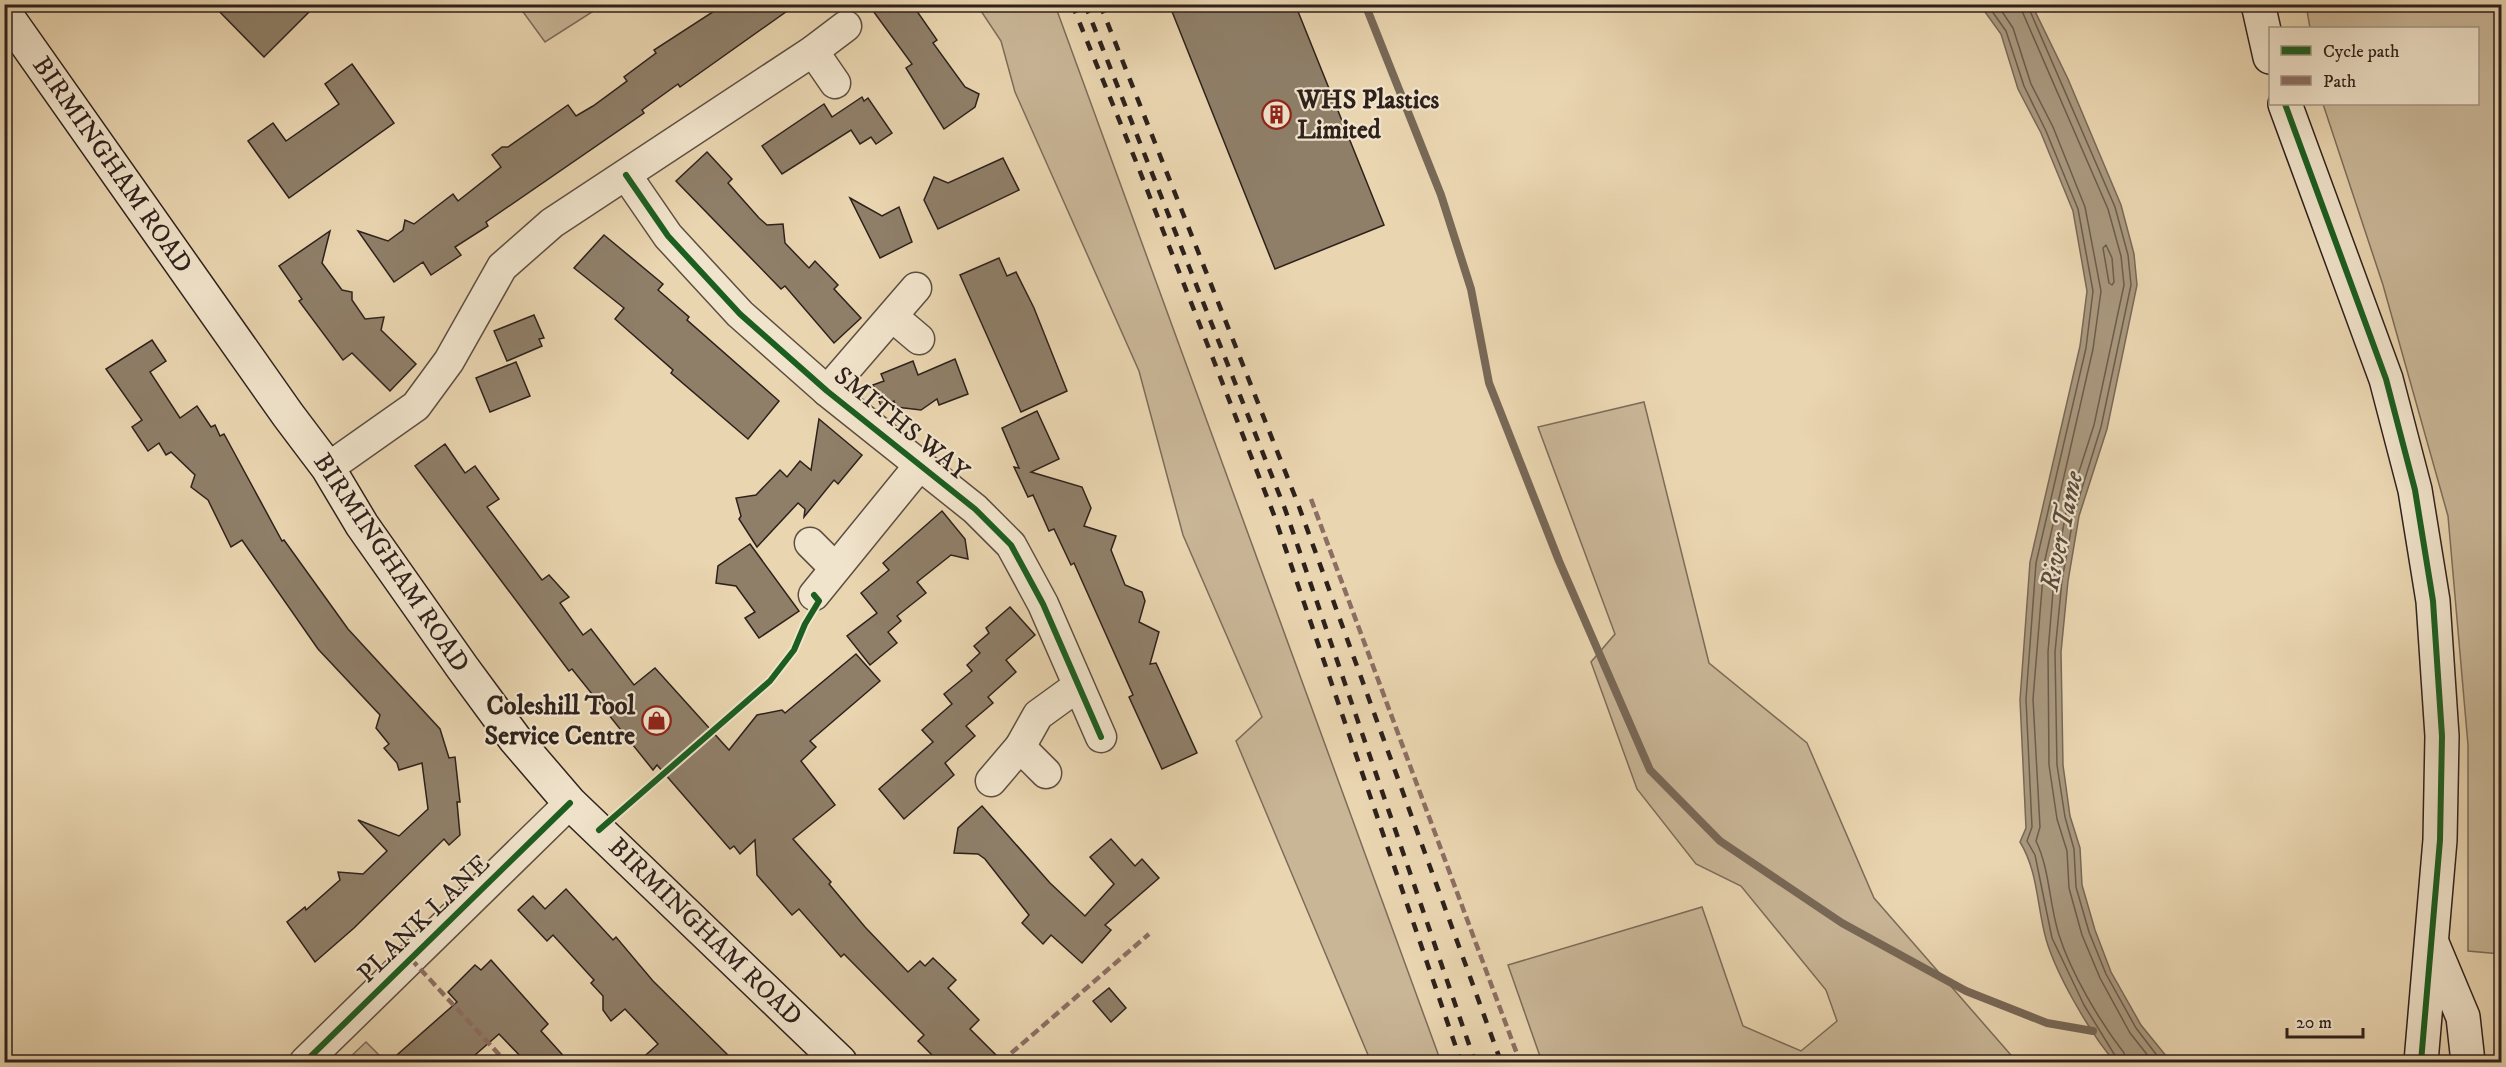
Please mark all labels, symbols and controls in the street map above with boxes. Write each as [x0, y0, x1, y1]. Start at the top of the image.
legend [2269, 27, 2479, 105]
text: Cycle path [2323, 41, 2400, 63]
street label: BIRMINGHAM ROAD [25, 50, 199, 280]
text: Path [2323, 71, 2357, 93]
place label: WHS Plastics Limited [1296, 84, 1440, 147]
building icon: WHS Plastics Limited [1260, 99, 1292, 131]
street label: SMITHS WAY [827, 359, 976, 489]
street label: BIRMINGHAM ROAD [305, 447, 477, 679]
water label: River Tame [2033, 467, 2091, 595]
place label: Coleshill Tool Service Centre [485, 690, 636, 753]
shop icon: Coleshill Tool Service Centre [640, 705, 672, 737]
street label: BIRMINGHAM ROAD [601, 831, 809, 1033]
street label: PLANK LANE [351, 848, 497, 990]
scale bar [2287, 1001, 2364, 1039]
text: 20 m [2296, 1012, 2332, 1034]

